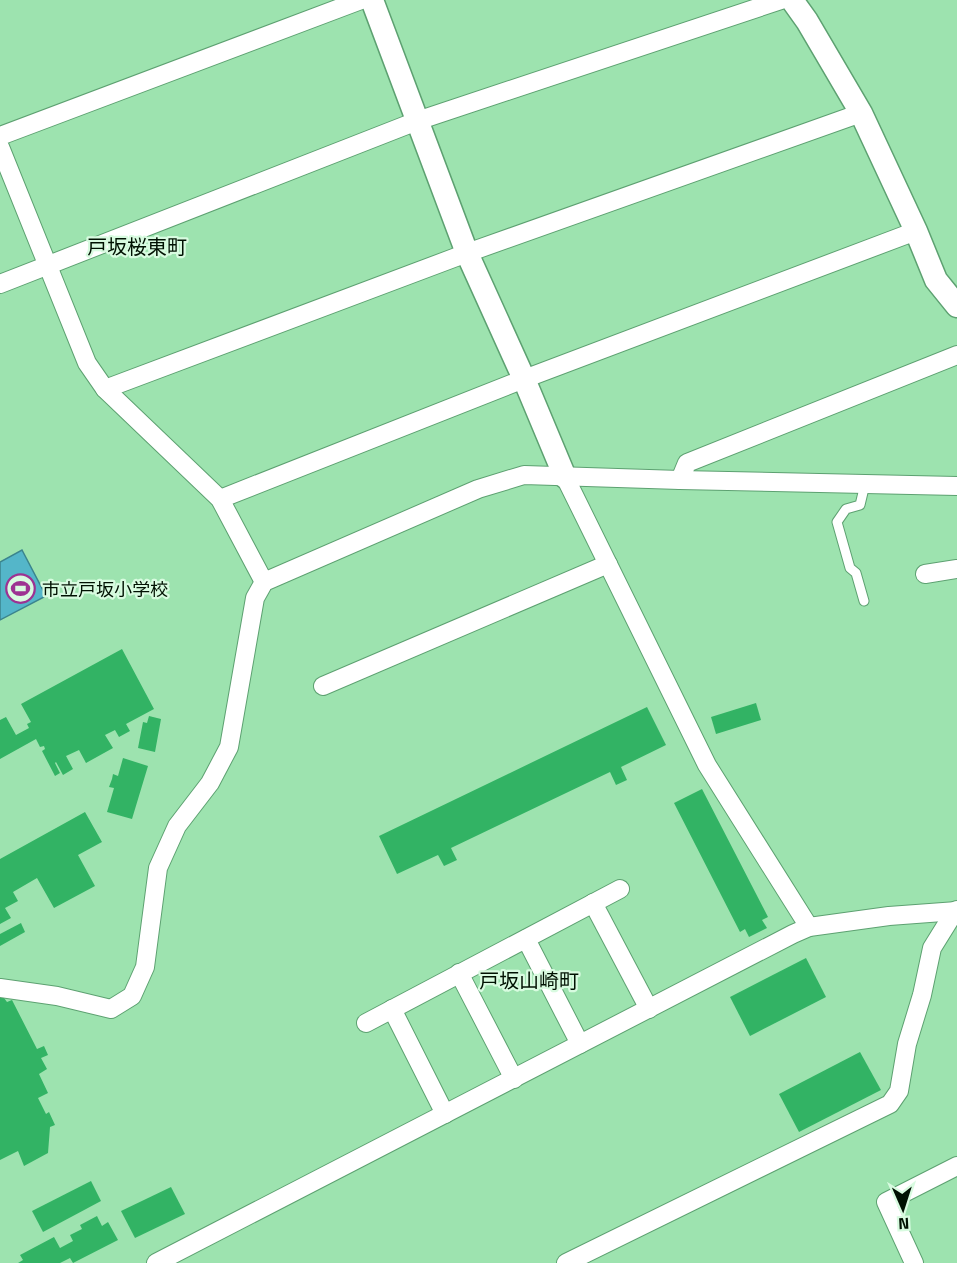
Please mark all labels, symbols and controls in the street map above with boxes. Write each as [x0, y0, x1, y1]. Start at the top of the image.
district label: 戸坂桜東町 [87, 231, 187, 262]
sports icon: 市立戸坂小学校 [5, 573, 37, 605]
place label: 市立戸坂小学校 [42, 576, 168, 603]
district label: 戸坂山崎町 [479, 965, 579, 996]
north arrow [873, 1179, 933, 1239]
text: N [898, 1212, 910, 1236]

